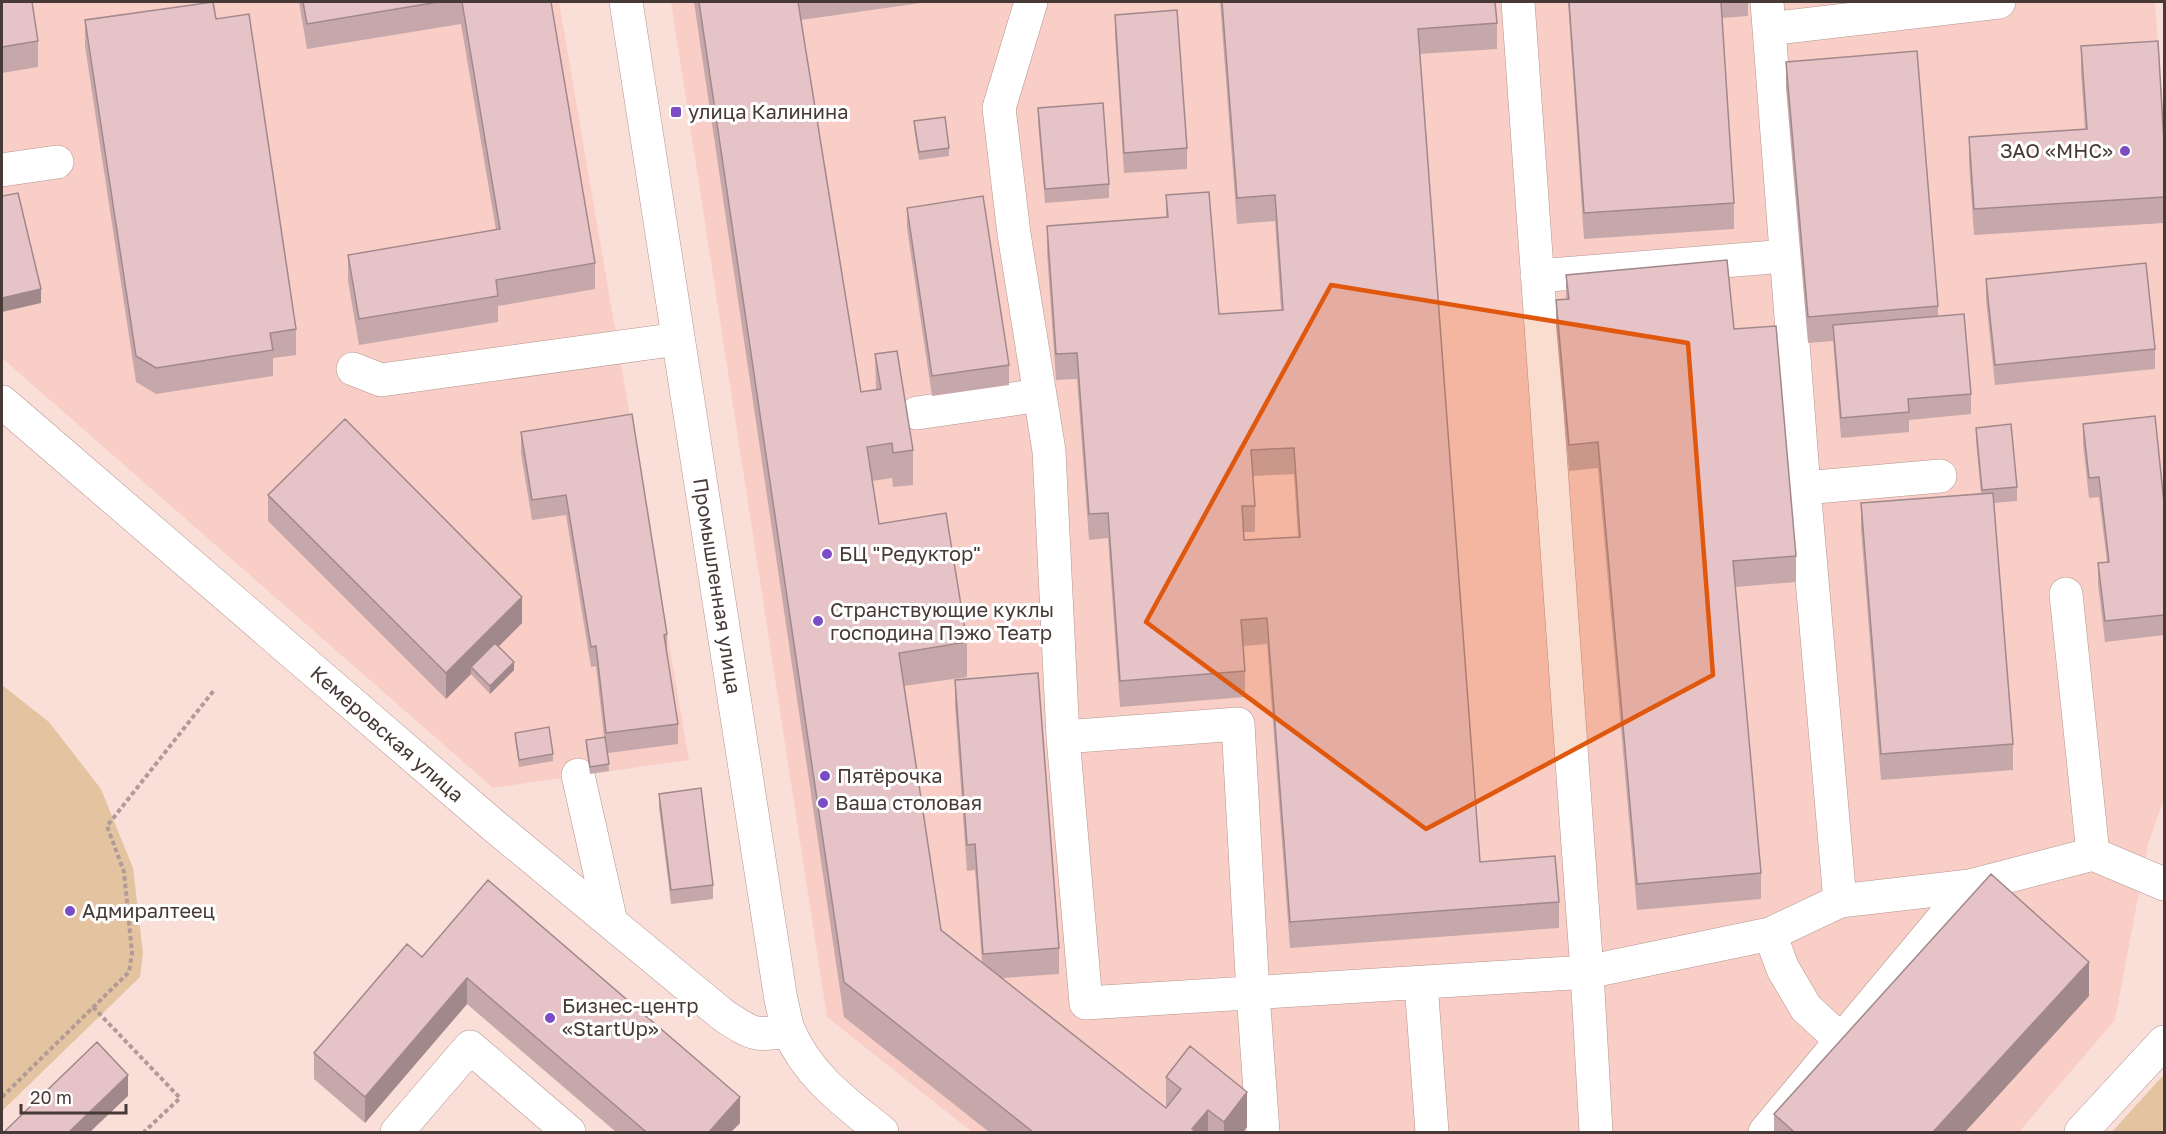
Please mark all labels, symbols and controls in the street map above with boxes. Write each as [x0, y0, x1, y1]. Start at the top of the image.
place label: улица Калинина [688, 99, 849, 123]
marker: улица Калинина [669, 105, 683, 119]
place label: ЗАО «МНС» [2000, 138, 2113, 162]
marker: ЗАО «МНС» [2118, 144, 2132, 158]
street label: Промышленная улица [689, 476, 747, 696]
place label: БЦ "Редуктор" [839, 541, 981, 565]
marker: БЦ "Редуктор" [820, 547, 834, 561]
place label: Странствующие куклы господина Пэжо Театр [830, 597, 1054, 644]
marker: Странствующие куклы господина Пэжо Театр [811, 614, 825, 628]
street label: Кемеровская улица [306, 660, 469, 806]
place label: Пятёрочка [837, 763, 943, 787]
marker: Пятёрочка [818, 769, 832, 783]
place label: Ваша столовая [835, 790, 982, 814]
marker: Ваша столовая [816, 796, 830, 810]
place label: Адмиралтеец [82, 898, 215, 922]
marker: Адмиралтеец [63, 904, 77, 918]
place label: Бизнес-центр «StartUp» [562, 993, 699, 1040]
marker: Бизнес-центр «StartUp» [543, 1011, 557, 1025]
scale bar [21, 1077, 126, 1115]
text: 20 m [30, 1086, 72, 1108]

